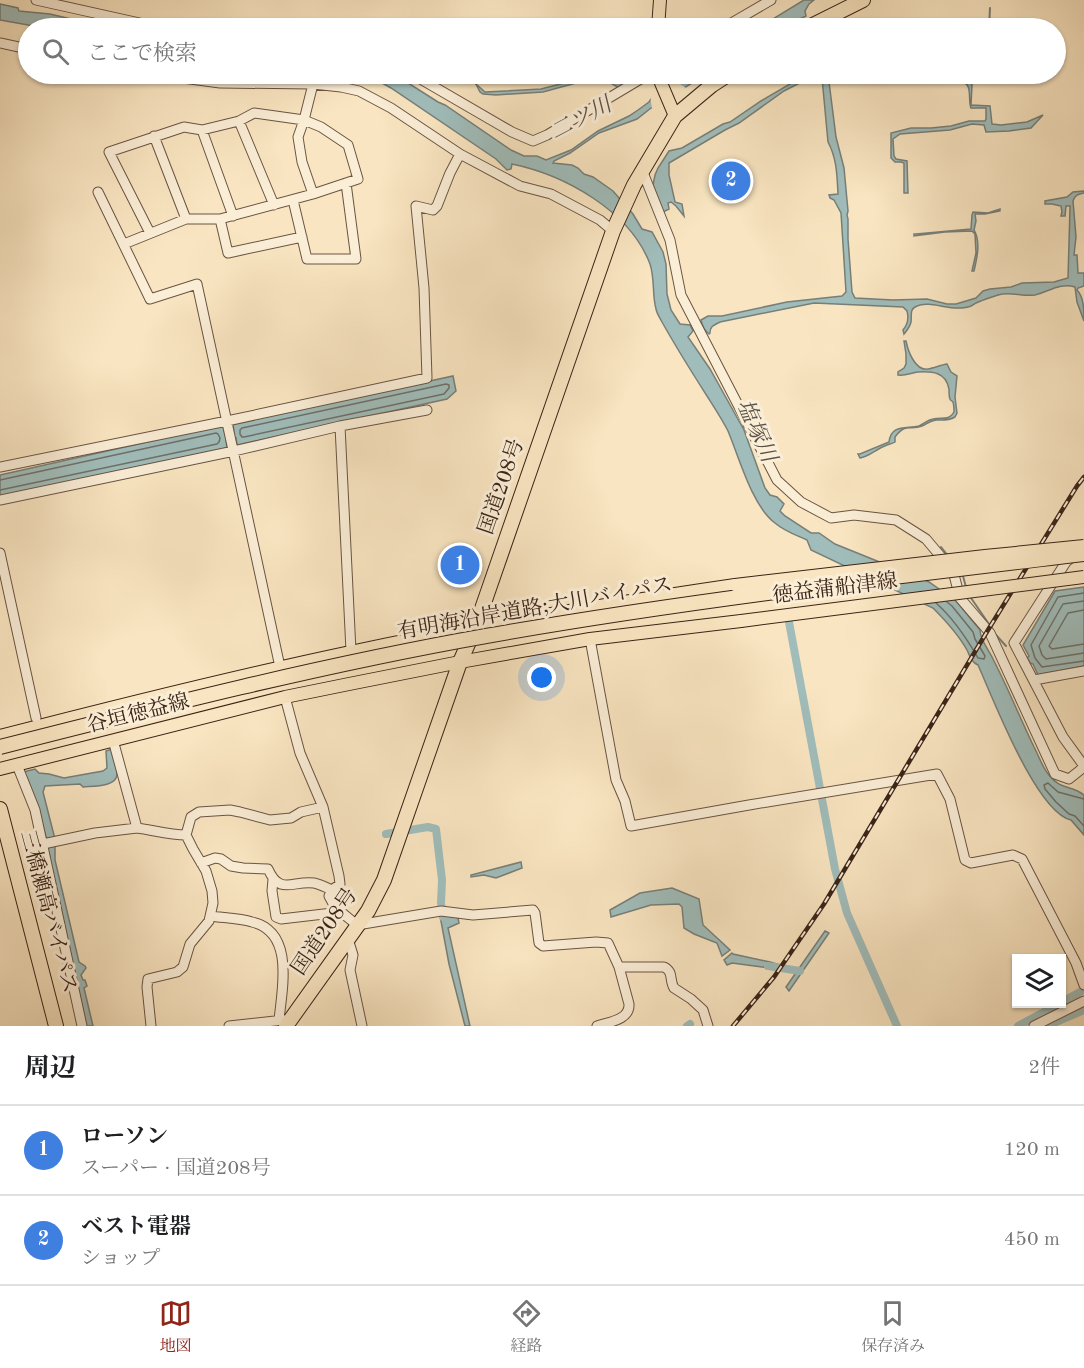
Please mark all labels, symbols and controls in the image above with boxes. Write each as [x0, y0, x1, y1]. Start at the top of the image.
search box [18, 18, 1066, 84]
icon: search [39, 35, 72, 68]
text: ここで検索 [87, 43, 197, 65]
water label: 二ツ川 [546, 92, 617, 144]
pin: 2 [712, 158, 750, 204]
water label: 塩塚川 [733, 396, 782, 467]
street label: 国道208号 [474, 436, 528, 537]
pin: 1 [440, 542, 480, 588]
street label: 徳益蒲船津線 [771, 569, 899, 607]
street label: 有明海沿岸道路;大川バイパス [396, 573, 674, 644]
your location [527, 663, 556, 692]
street label: 谷垣徳益線 [84, 689, 191, 737]
street label: 三橋瀬高バイパス [16, 828, 82, 996]
street label: 国道208号 [287, 884, 362, 979]
map controls [1012, 954, 1066, 1008]
button: layers [1012, 954, 1066, 1008]
text: 周辺 [24, 1056, 76, 1082]
text: 2件 [1028, 1058, 1060, 1078]
text: ローソン [81, 1126, 168, 1148]
text: 1 [38, 1140, 49, 1160]
text: 120 m [1004, 1140, 1060, 1160]
text: スーパー · 国道208号 [81, 1159, 271, 1179]
text: ベスト電器 [81, 1216, 191, 1238]
text: 2 [38, 1230, 49, 1250]
text: 450 m [1004, 1230, 1060, 1250]
text: ショップ [81, 1249, 161, 1269]
tab: 地図 [159, 1297, 192, 1357]
tab: 経路 [510, 1297, 543, 1357]
tab: 保存済み [861, 1297, 925, 1357]

